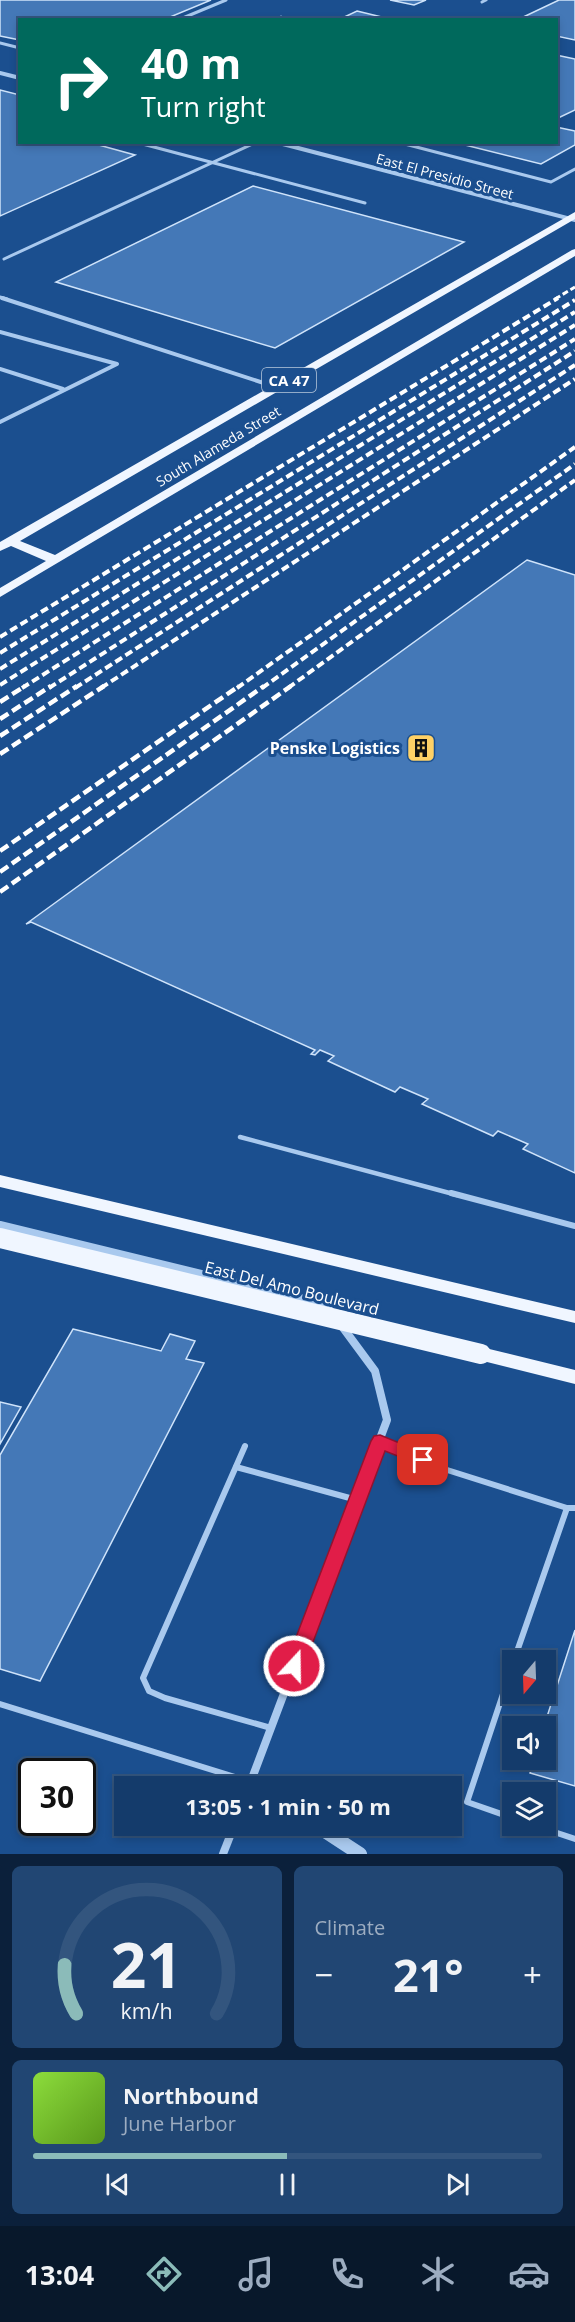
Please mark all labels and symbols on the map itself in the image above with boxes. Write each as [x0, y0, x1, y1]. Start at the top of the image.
street label: East El Presidio Street [374, 149, 516, 203]
road number: CA 47 [262, 368, 316, 392]
street label: South Alameda Street [152, 401, 284, 491]
building icon: Penske Logistics [405, 732, 437, 764]
place label: Penske Logistics [270, 737, 400, 759]
street label: East Del Amo Boulevard [203, 1256, 381, 1320]
pin [397, 1434, 448, 1485]
position arrow [262, 1634, 326, 1698]
north arrow [502, 1650, 556, 1704]
speed limit sign: 30 [18, 1758, 96, 1836]

